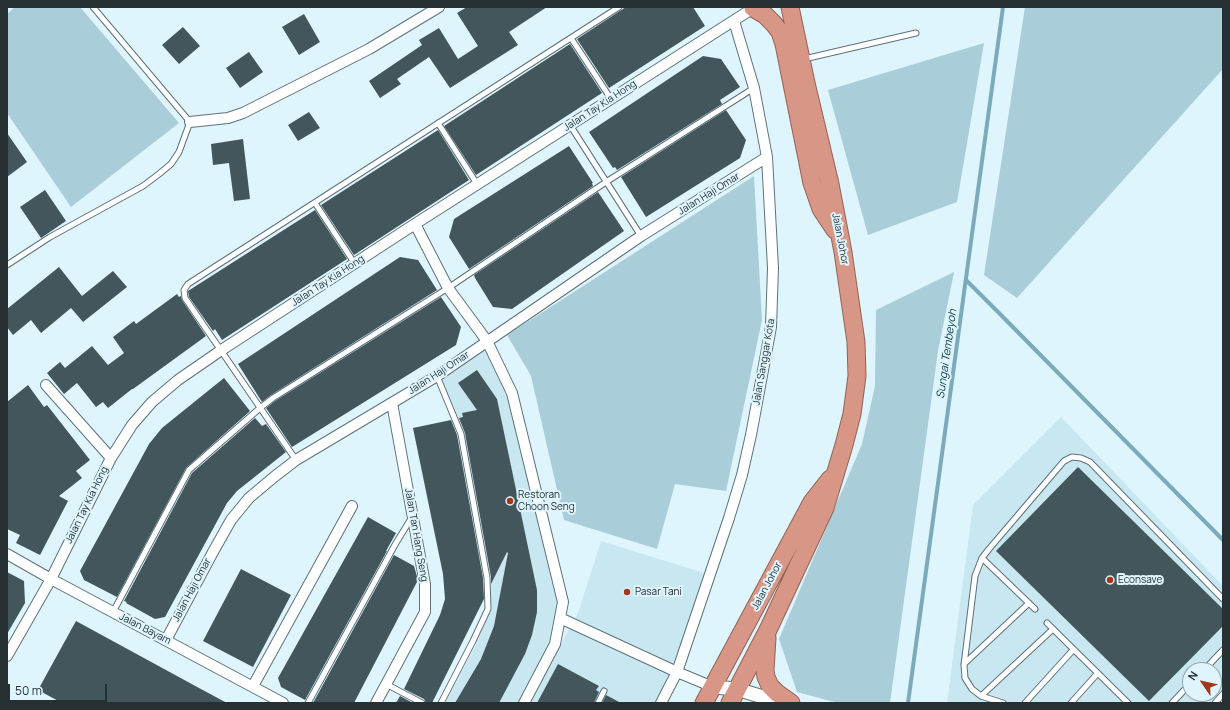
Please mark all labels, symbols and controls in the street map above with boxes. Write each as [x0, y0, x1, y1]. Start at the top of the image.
street label: Jalan Tay Kia Hong [561, 78, 639, 134]
street label: Jalan Haji Omar [676, 170, 742, 218]
street label: Jalan Johor [829, 212, 851, 266]
street label: Jalan Tay Kia Hong [289, 253, 367, 309]
water label: Sungai Tembeyoh [934, 309, 960, 399]
street label: Jalan Sanggar Kota [750, 318, 778, 406]
street label: Jalan Haji Omar [406, 349, 472, 397]
street label: Jalan Tay Kia Hong [63, 465, 111, 545]
street label: Jalan Tan Hang Seng [402, 487, 430, 583]
place label: Restoran Choon Seng [518, 489, 575, 512]
marker: Restoran Choon Seng [505, 496, 515, 506]
street label: Jalan Haji Omar [170, 556, 214, 624]
street label: Jalan Johor [749, 560, 785, 612]
place label: Econsave [1118, 574, 1162, 586]
marker: Econsave [1105, 575, 1115, 585]
place label: Pasar Tani [635, 586, 682, 598]
marker: Pasar Tani [622, 587, 632, 597]
street label: Jalan Bayam [117, 611, 173, 647]
north arrow [1182, 662, 1222, 702]
text: N [1184, 668, 1201, 683]
scale bar [10, 676, 109, 702]
text: 50 m [15, 682, 42, 699]

